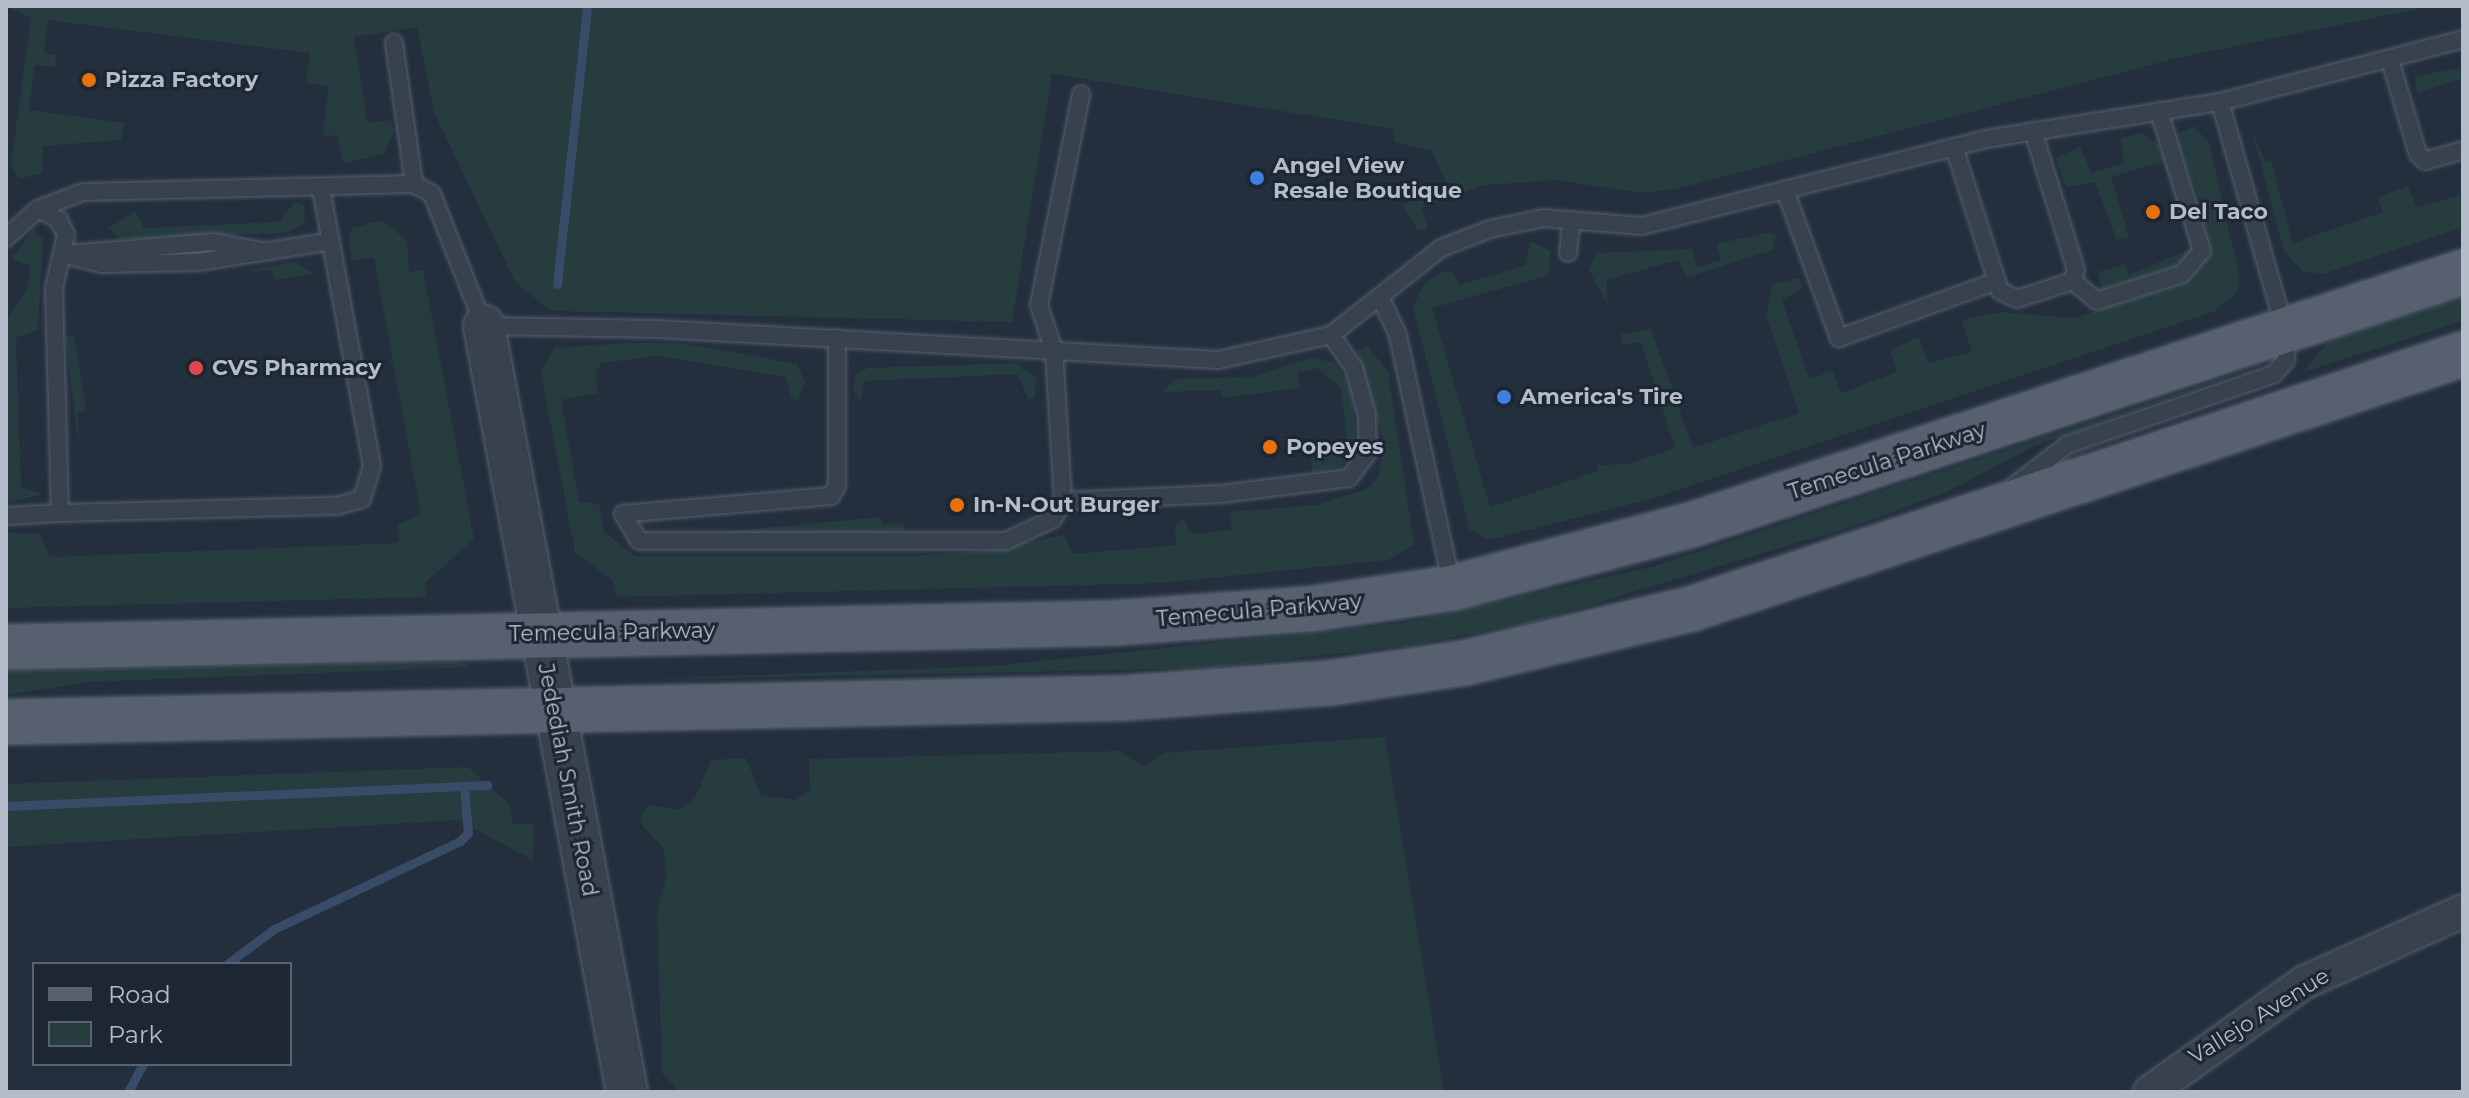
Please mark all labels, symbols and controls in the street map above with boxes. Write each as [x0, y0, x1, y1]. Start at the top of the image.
place label: Pizza Factory [105, 67, 258, 93]
marker: Pizza Factory [80, 71, 98, 89]
place label: Angel View Resale Boutique [1273, 152, 1462, 204]
marker: Angel View Resale Boutique [1248, 169, 1266, 187]
place label: Del Taco [2169, 199, 2268, 225]
marker: Del Taco [2144, 203, 2162, 221]
place label: CVS Pharmacy [212, 355, 381, 381]
marker: CVS Pharmacy [187, 359, 205, 377]
place label: America's Tire [1520, 384, 1683, 410]
marker: America's Tire [1495, 388, 1513, 406]
street label: Temecula Parkway [1785, 417, 1989, 505]
place label: Popeyes [1286, 434, 1384, 460]
marker: Popeyes [1261, 438, 1279, 456]
place label: In-N-Out Burger [973, 492, 1160, 518]
marker: In-N-Out Burger [948, 496, 966, 514]
street label: Temecula Parkway [1155, 588, 1363, 632]
street label: Temecula Parkway [509, 617, 715, 647]
street label: Jedediah Smith Road [532, 661, 604, 899]
legend [32, 962, 292, 1066]
street label: Vallejo Avenue [2184, 962, 2334, 1070]
text: Road [108, 980, 171, 1009]
text: Park [108, 1020, 163, 1049]

